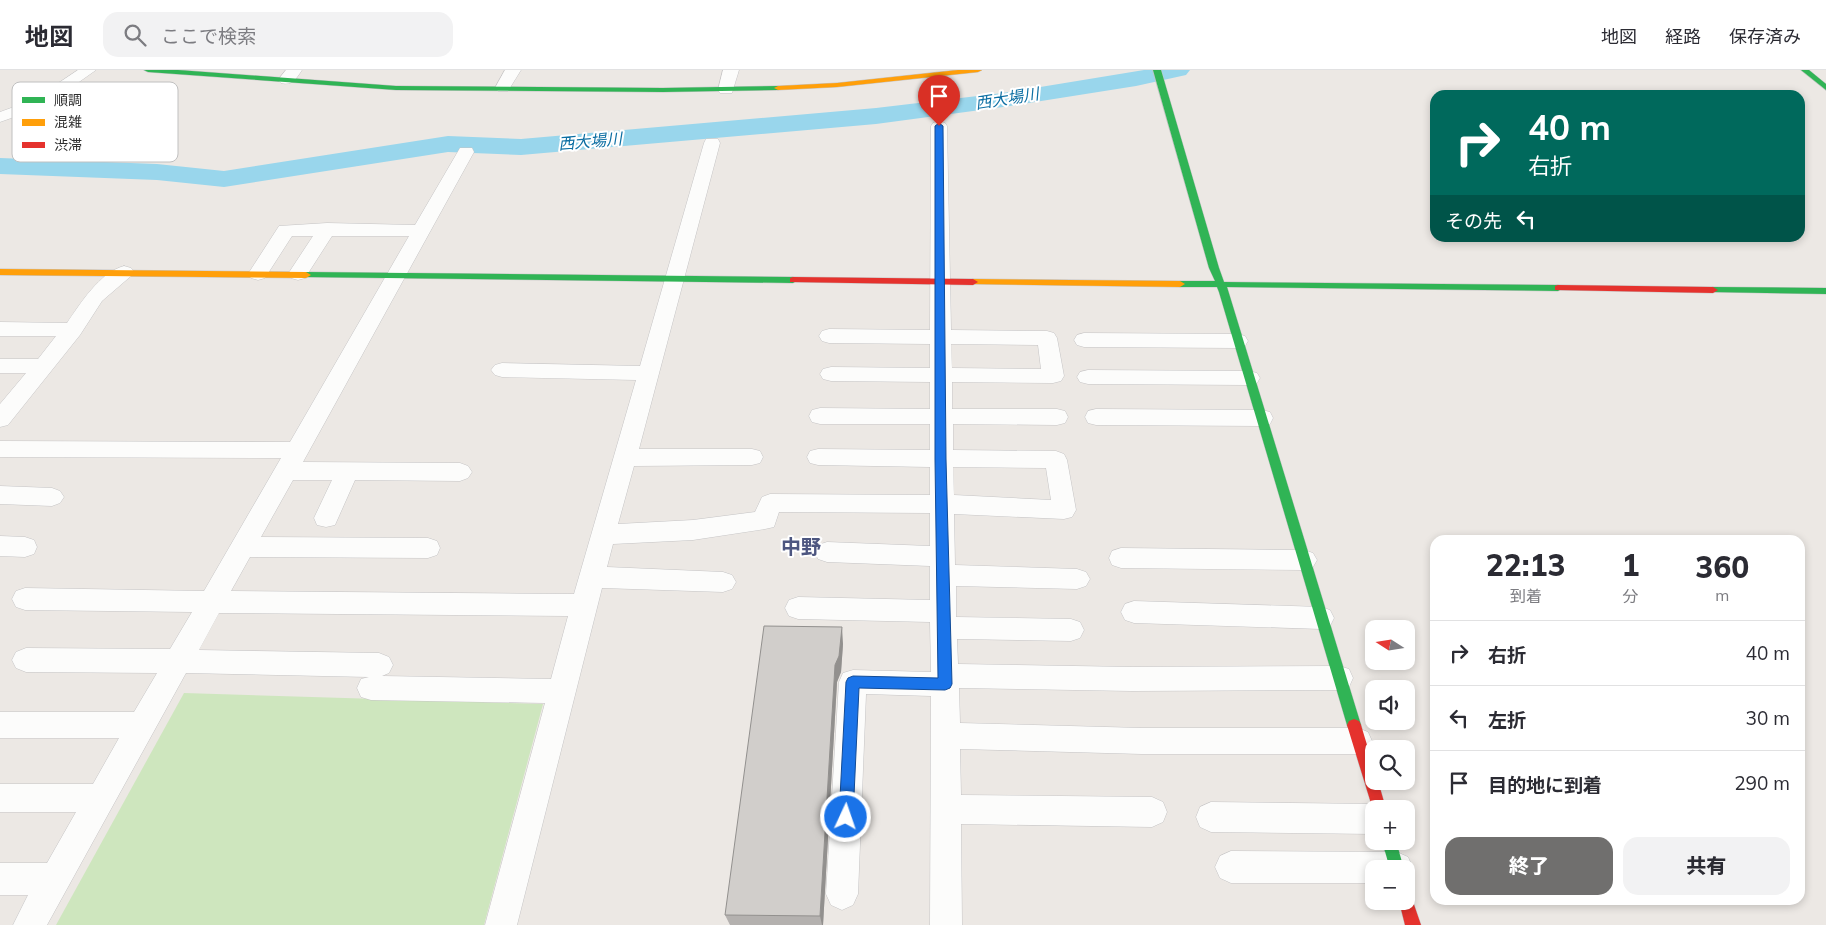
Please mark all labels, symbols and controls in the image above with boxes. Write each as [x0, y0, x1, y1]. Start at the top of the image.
search box [103, 12, 453, 57]
text: 地図 [25, 21, 73, 51]
icon: search [121, 21, 149, 49]
text: ここで検索 [161, 24, 256, 48]
text: 地図 [1601, 25, 1637, 48]
text: 経路 [1665, 25, 1701, 48]
text: 保存済み [1729, 25, 1801, 48]
pin [918, 75, 960, 126]
legend [12, 82, 178, 162]
icon: arrive [925, 82, 953, 110]
water label: 西大場川 [974, 83, 1042, 113]
text: 順調 [54, 91, 82, 109]
text: 40 m [1528, 105, 1611, 149]
icon: right [1445, 110, 1510, 175]
text: 混雑 [54, 113, 82, 131]
water label: 西大場川 [557, 128, 625, 154]
text: 渋滞 [54, 136, 82, 154]
text: 右折 [1528, 152, 1572, 180]
icon: left [1512, 205, 1540, 233]
text: その先 [1445, 209, 1502, 233]
district label: 中野 [781, 534, 821, 559]
text: 22:13 [1486, 546, 1566, 584]
text: 1 [1621, 546, 1639, 584]
text: 360 [1695, 548, 1749, 586]
text: m [1715, 585, 1729, 605]
text: 到着 [1510, 586, 1542, 606]
text: 分 [1622, 586, 1638, 606]
north arrow [1365, 620, 1415, 670]
map controls [1365, 620, 1415, 910]
icon: right [1445, 639, 1473, 667]
text: 40 m [1746, 641, 1790, 665]
text: 右折 [1488, 643, 1526, 667]
button: sound [1365, 680, 1415, 730]
icon: left [1445, 704, 1473, 732]
text: 30 m [1746, 706, 1790, 730]
text: 左折 [1488, 708, 1526, 732]
button: search [1365, 740, 1415, 790]
icon: arrive [1445, 769, 1473, 797]
text: 290 m [1734, 771, 1790, 795]
text: 目的地に到着 [1488, 773, 1602, 797]
position arrow [819, 790, 871, 842]
button: + [1365, 800, 1415, 850]
button: 終了 [1445, 837, 1613, 895]
button: 共有 [1623, 837, 1790, 895]
button: − [1365, 860, 1415, 910]

